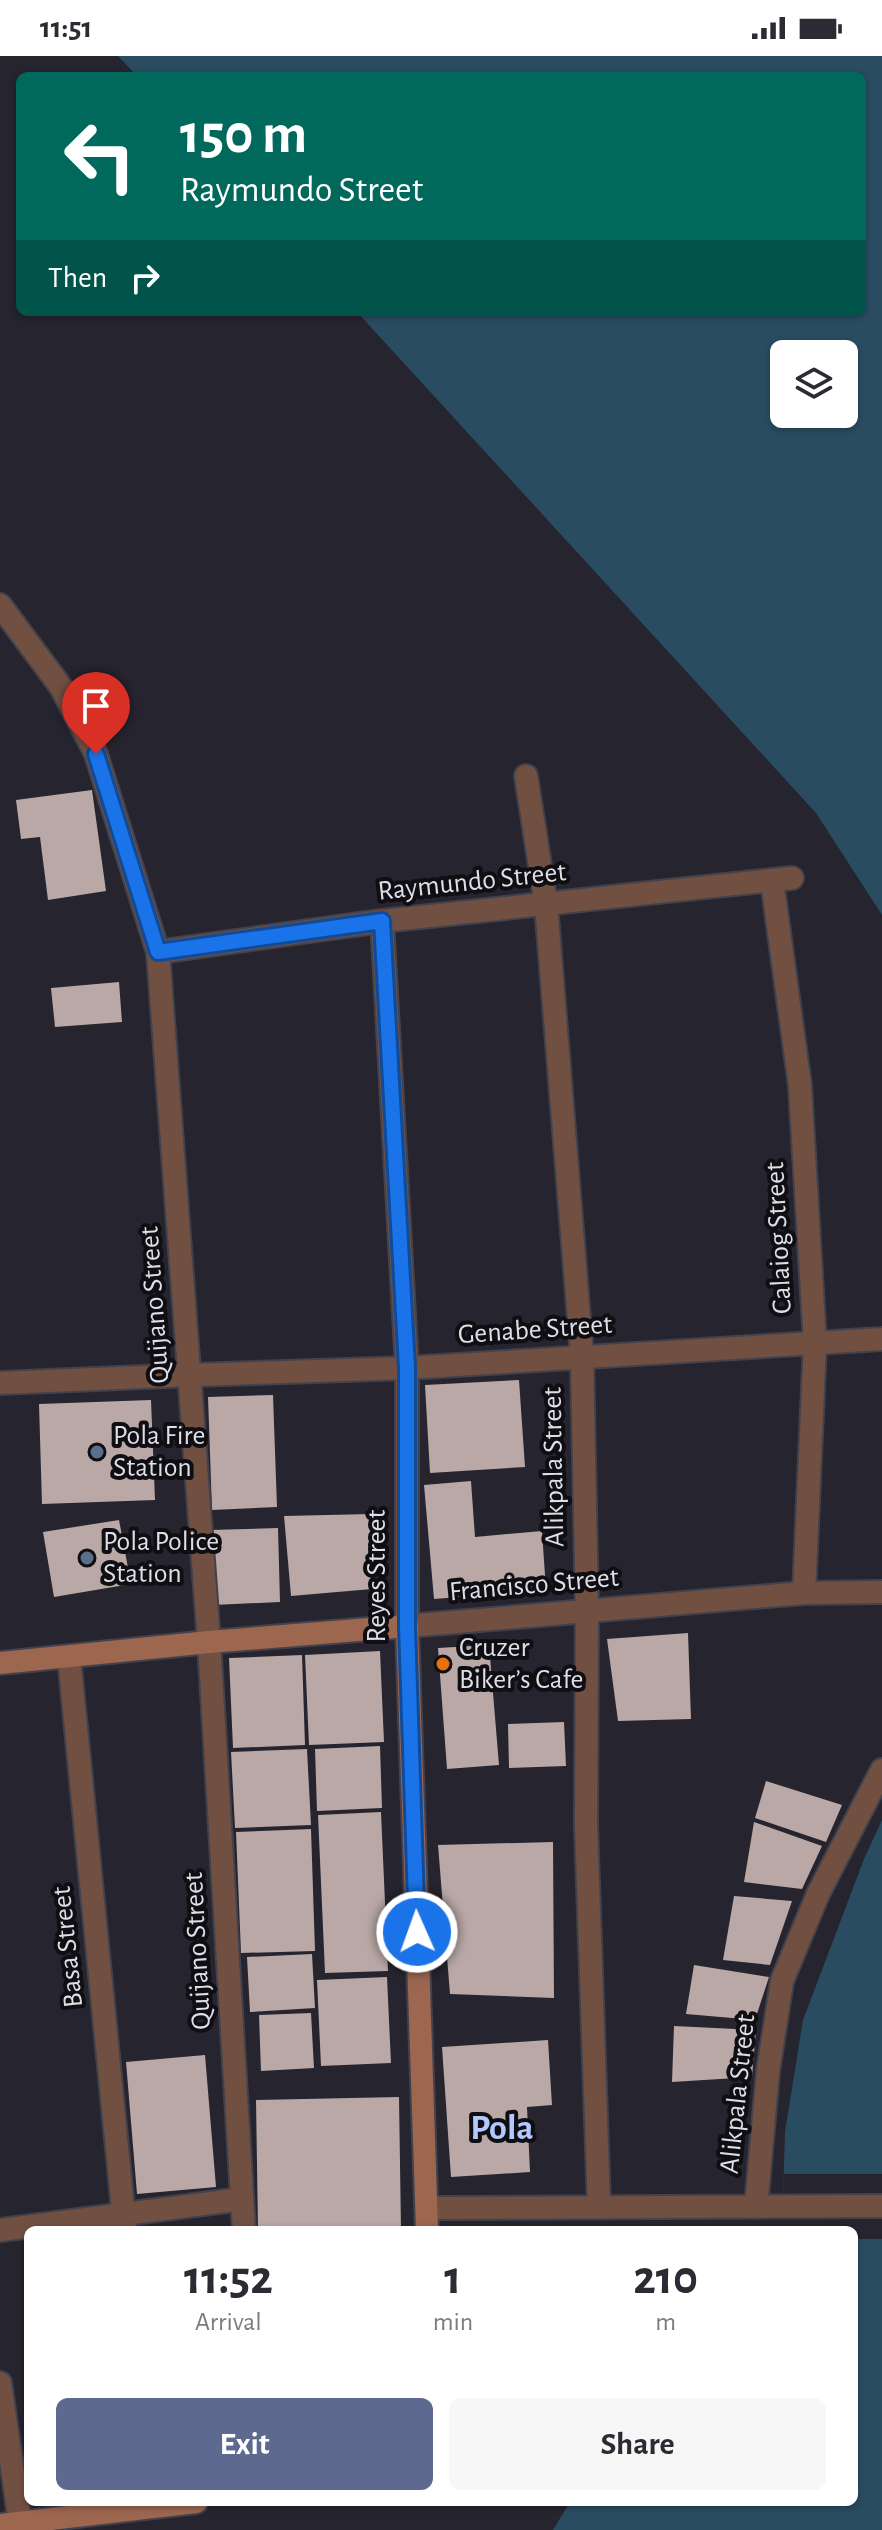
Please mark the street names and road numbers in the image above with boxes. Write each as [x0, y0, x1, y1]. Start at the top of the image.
street label: Raymundo Street [376, 858, 568, 906]
street label: Calaiog Street [761, 1161, 797, 1315]
street label: Quijano Street [136, 1225, 174, 1385]
street label: Genabe Street [457, 1311, 613, 1349]
street label: Alikpala Street [539, 1387, 569, 1547]
street label: Reyes Street [363, 1510, 391, 1642]
street label: Francisco Street [448, 1564, 620, 1606]
street label: Quijano Street [180, 1871, 216, 2031]
street label: Basa Street [48, 1885, 88, 2009]
street label: Alikpala Street [716, 2013, 760, 2175]

